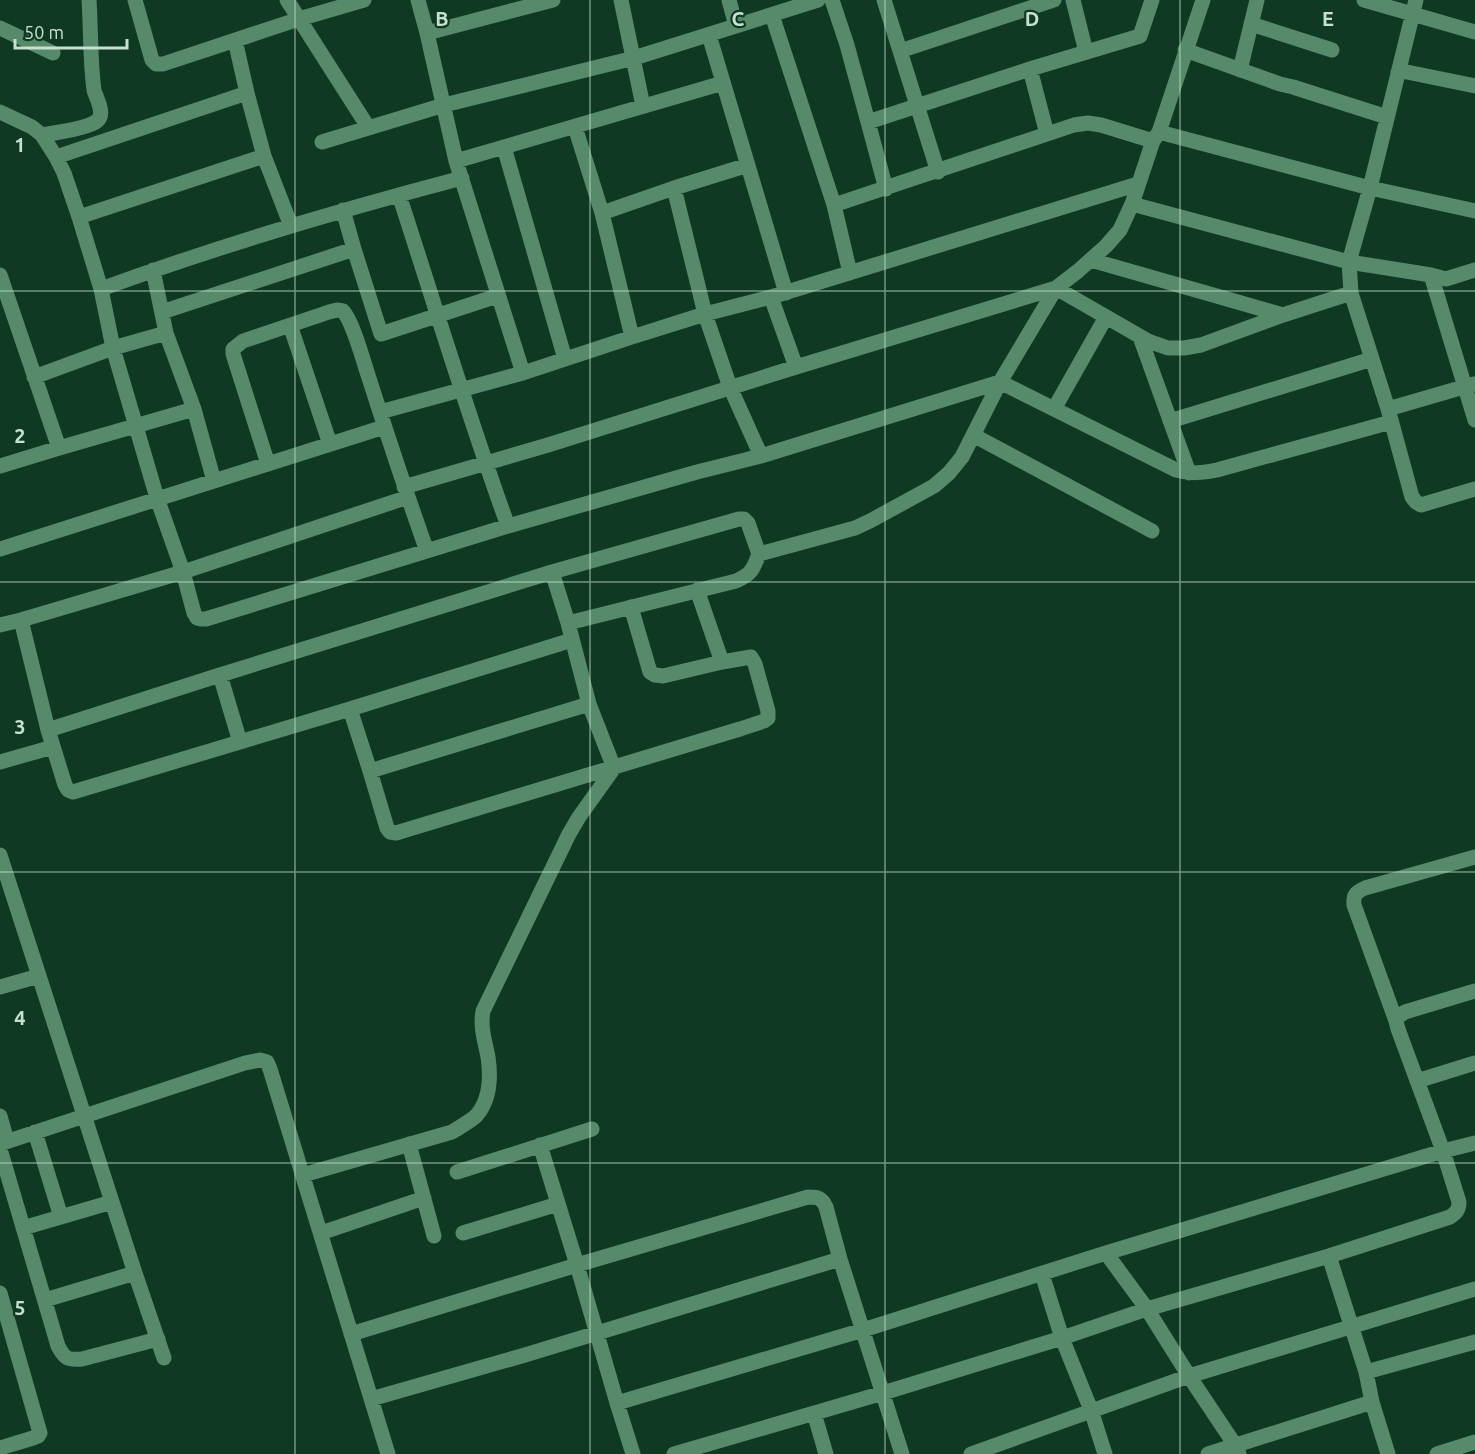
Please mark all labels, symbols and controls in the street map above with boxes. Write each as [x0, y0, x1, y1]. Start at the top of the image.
text: B [435, 7, 449, 30]
text: C [732, 7, 745, 30]
text: D [1025, 7, 1039, 30]
text: E [1322, 7, 1334, 30]
scale bar [15, 12, 128, 50]
text: 50 m [24, 22, 64, 42]
text: 1 [14, 133, 26, 156]
text: 2 [14, 424, 26, 447]
text: 3 [14, 715, 26, 738]
text: 4 [14, 1006, 26, 1029]
text: 5 [14, 1296, 26, 1319]

